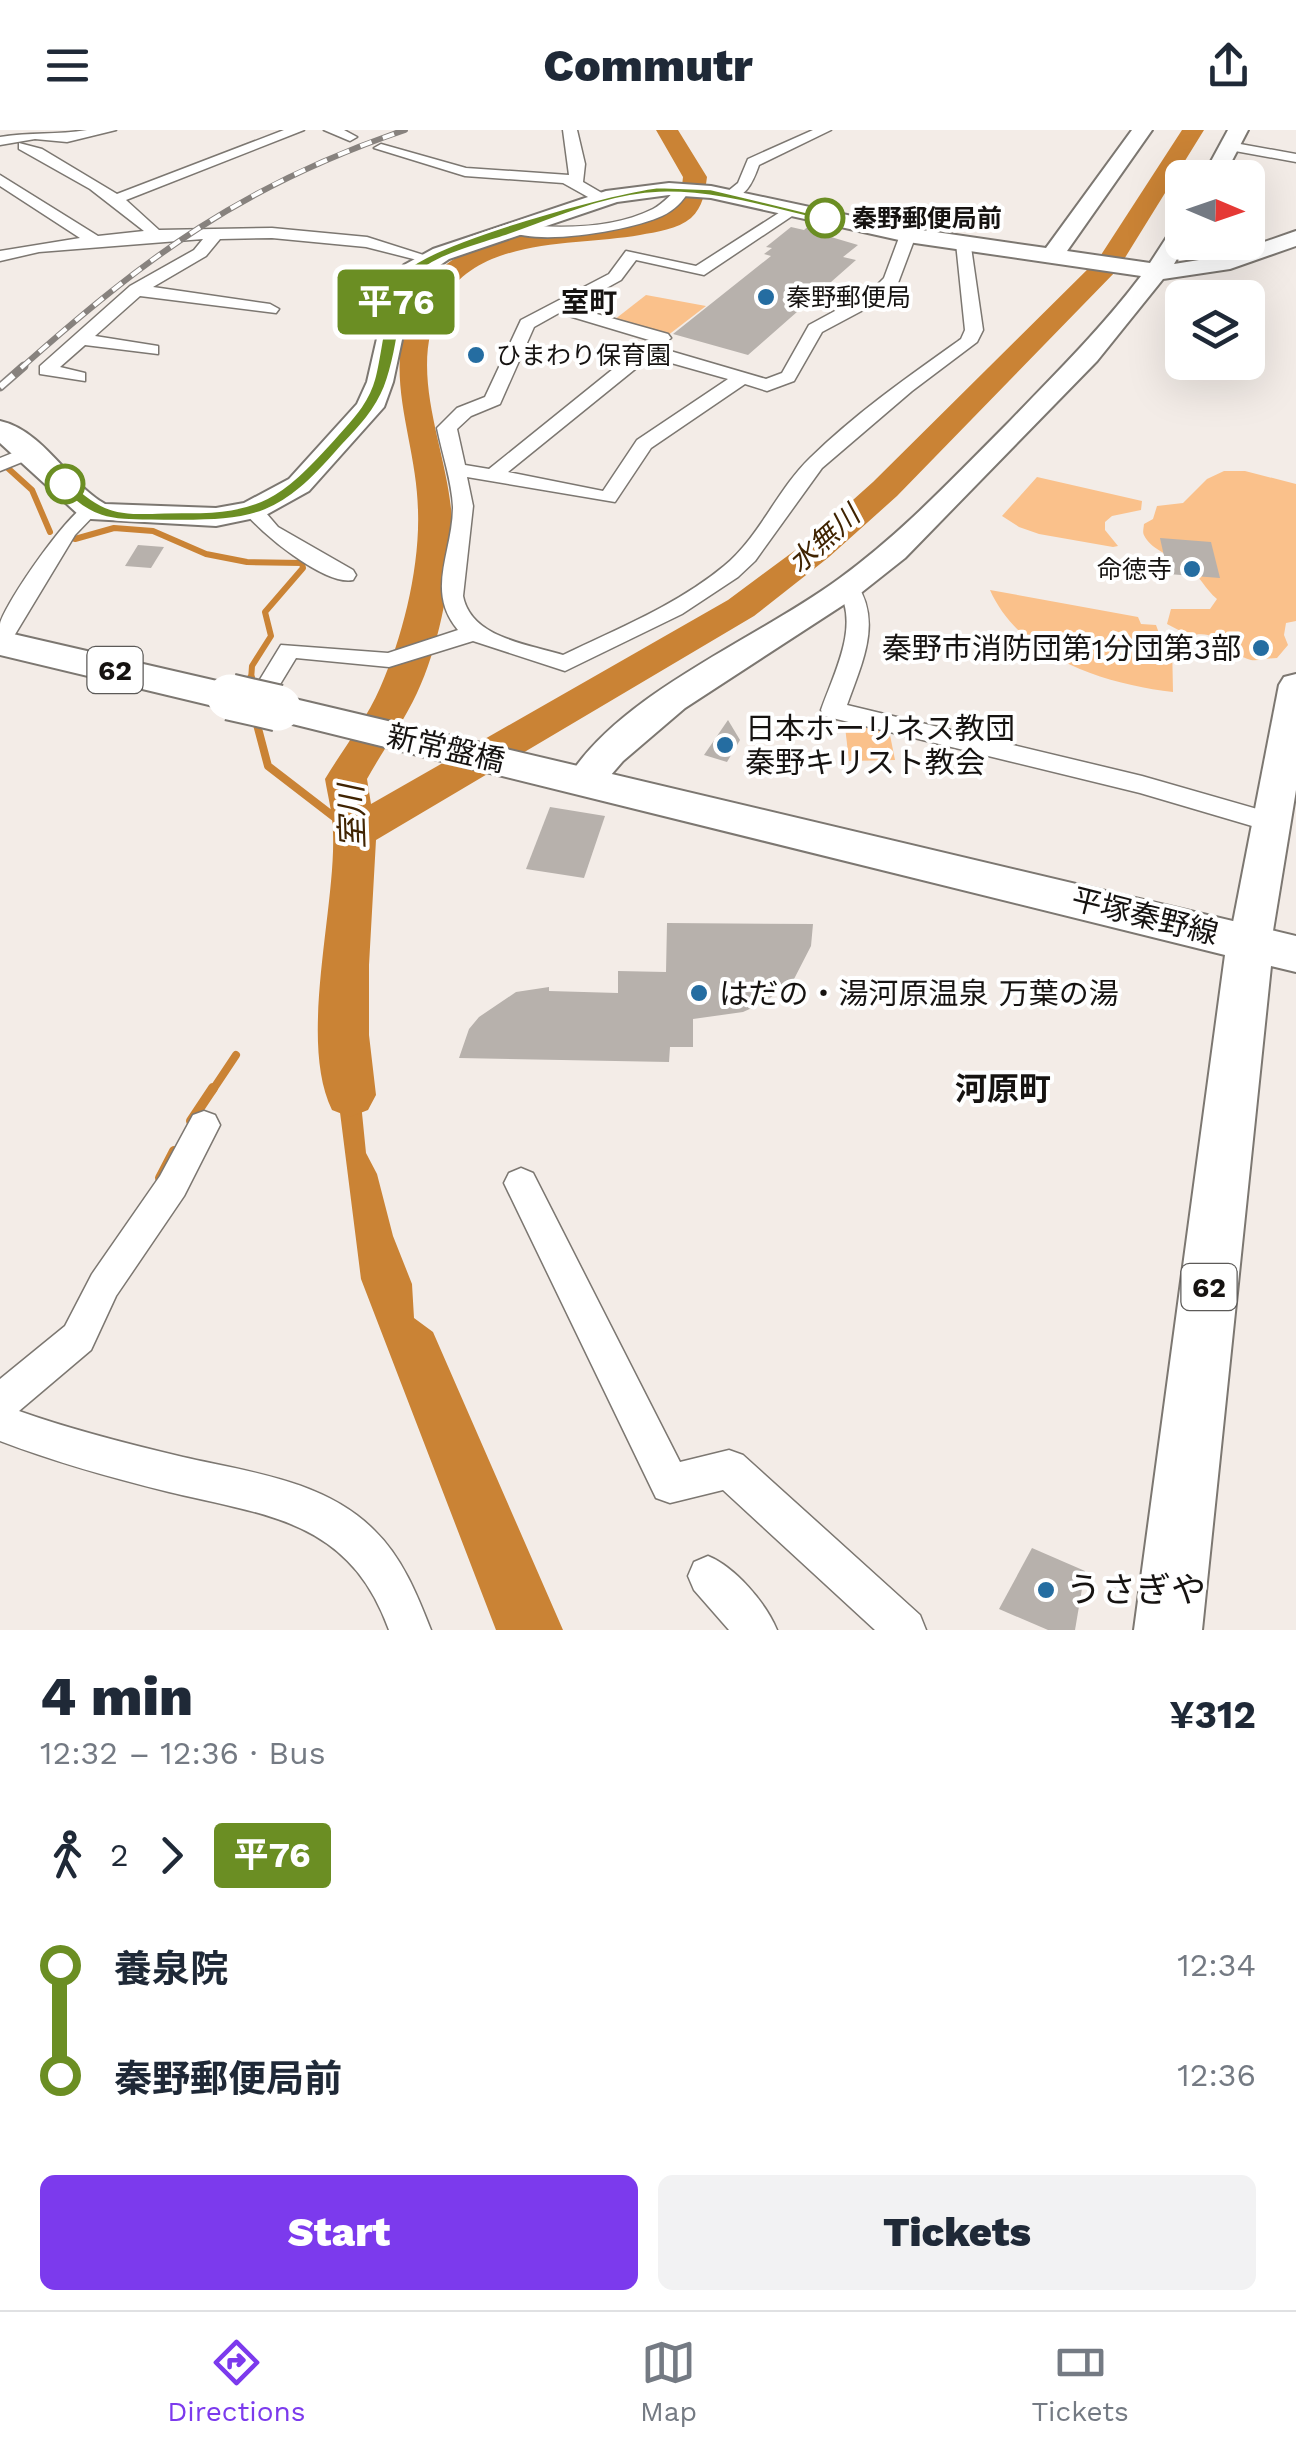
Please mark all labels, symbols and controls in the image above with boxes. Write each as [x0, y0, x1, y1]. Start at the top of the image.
icon: menu [40, 38, 95, 93]
icon: share [1201, 38, 1256, 93]
text: Commutr [543, 39, 753, 92]
north arrow [1165, 160, 1265, 260]
map controls [1165, 160, 1265, 380]
marker: 秦野郵便局前 [806, 199, 844, 237]
place label: 秦野郵便局前 [852, 204, 1002, 233]
line badge: 平76 [338, 270, 454, 334]
button: layers [1165, 280, 1265, 380]
text: 平76 [358, 281, 434, 323]
place label: 秦野郵便局 [786, 283, 911, 312]
district label: 室町 [561, 286, 617, 319]
marker: 秦野郵便局 [755, 286, 777, 308]
place label: ひまわり保育園 [496, 341, 671, 370]
marker: ひまわり保育園 [465, 344, 487, 366]
unlabelled marker [46, 465, 84, 503]
water label: 水無川 [782, 497, 868, 579]
place label: 命徳寺 [1097, 555, 1172, 584]
marker: 命徳寺 [1181, 558, 1203, 580]
place label: 秦野市消防団第1分団第3部 [882, 631, 1241, 666]
marker: 秦野市消防団第1分団第3部 [1250, 637, 1272, 659]
road number: 62 [88, 647, 142, 693]
place label: 日本ホーリネス教団 秦野キリスト教会 [745, 711, 1015, 780]
street label: 新常盤橋 [384, 717, 508, 779]
marker: 日本ホーリネス教団 秦野キリスト教会 [714, 734, 736, 756]
water label: 室川 [332, 781, 372, 850]
street label: 平塚秦野線 [1068, 881, 1222, 951]
place label: はだの・湯河原温泉 万葉の湯 [719, 976, 1119, 1011]
marker: はだの・湯河原温泉 万葉の湯 [688, 982, 710, 1004]
district label: 河原町 [955, 1070, 1051, 1108]
road number: 62 [1182, 1264, 1236, 1310]
place label: うさぎや [1066, 1569, 1206, 1611]
marker: うさぎや [1035, 1579, 1057, 1601]
text: 4 min [40, 1664, 193, 1728]
text: ¥312 [1169, 1693, 1256, 1737]
text: 12:32 – 12:36 · Bus [40, 1734, 326, 1772]
icon: walk [40, 1828, 95, 1883]
icon: forward [144, 1828, 199, 1883]
text: 平76 [234, 1834, 311, 1876]
text: 2 [110, 1836, 129, 1874]
text: 12:34 [1177, 1946, 1256, 1984]
text: 養泉院 [114, 1947, 228, 1991]
text: 12:36 [1177, 2056, 1256, 2094]
text: 秦野郵便局前 [114, 2057, 342, 2101]
button: Start [40, 2175, 638, 2290]
button: Tickets [658, 2175, 1256, 2290]
tab: Directions [167, 2335, 306, 2428]
tab: Map [640, 2335, 697, 2428]
tab: Tickets [1032, 2335, 1129, 2428]

